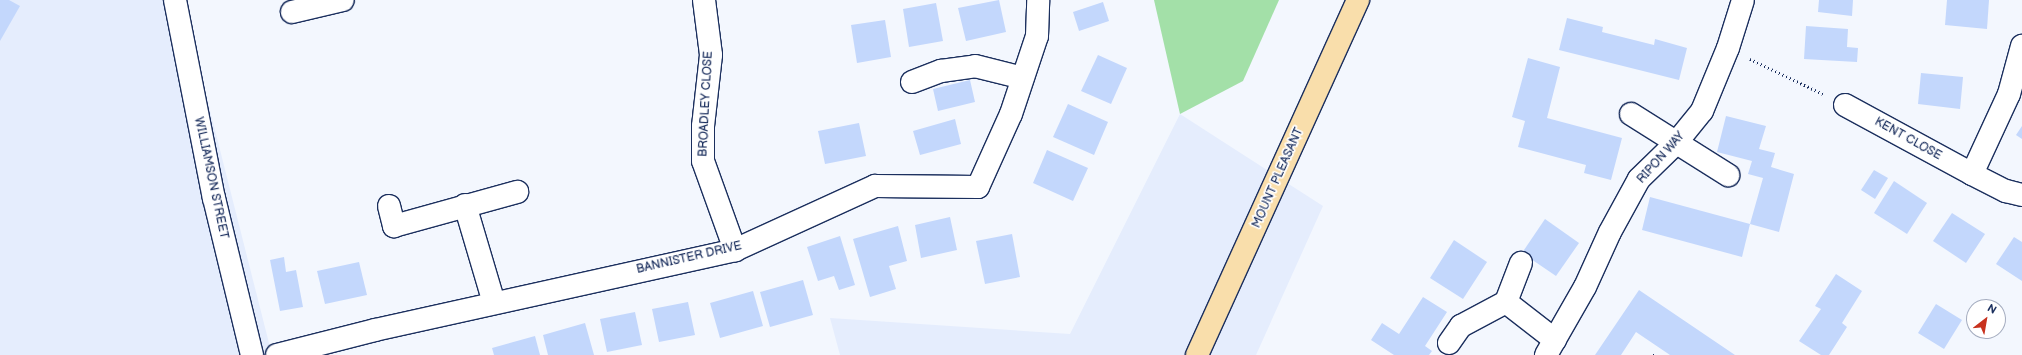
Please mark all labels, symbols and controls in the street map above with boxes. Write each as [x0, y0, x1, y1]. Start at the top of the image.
street label: BROADLEY CLOSE [696, 51, 716, 157]
street label: KENT CLOSE [1872, 115, 1944, 163]
street label: WILLIAMSON STREET [191, 116, 231, 240]
street label: MOUNT PLEASANT [1249, 126, 1307, 230]
street label: RIPON WAY [1634, 129, 1688, 187]
street label: BANNISTER DRIVE [635, 239, 743, 277]
north arrow [1966, 299, 2006, 339]
text: N [1985, 301, 1999, 317]

